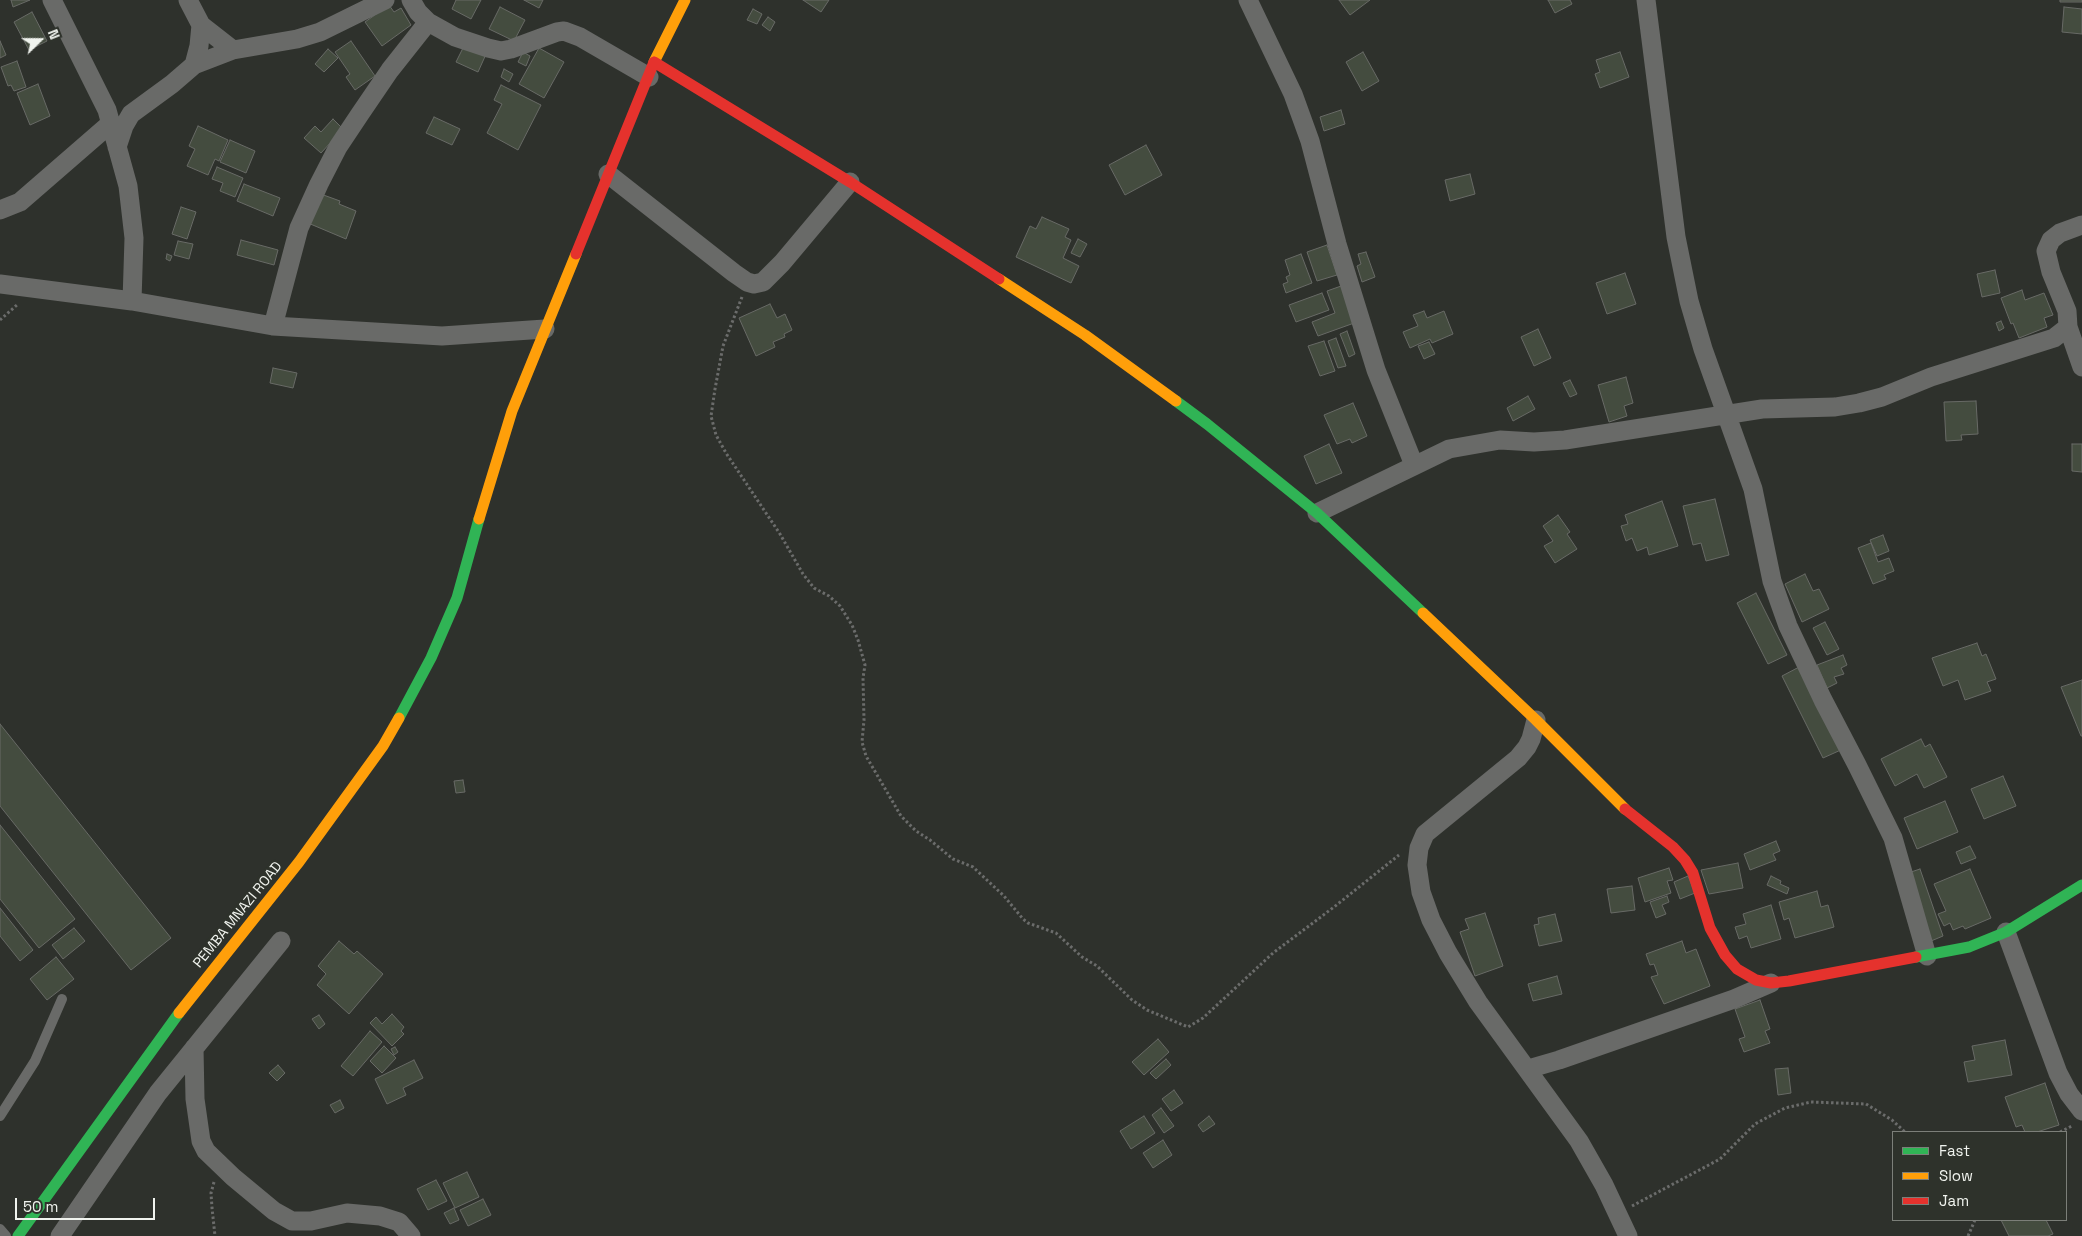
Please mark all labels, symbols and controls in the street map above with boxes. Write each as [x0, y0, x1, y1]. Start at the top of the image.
north arrow [15, 15, 65, 65]
text: N [44, 27, 64, 42]
street label: PEMBA MNAZI ROAD [190, 859, 286, 971]
legend [1892, 1131, 2067, 1221]
text: Fast [1939, 1141, 1970, 1160]
text: Slow [1939, 1166, 1973, 1185]
scale bar [18, 1188, 158, 1220]
text: Jam [1939, 1191, 1969, 1210]
text: 50 m [23, 1197, 58, 1216]

